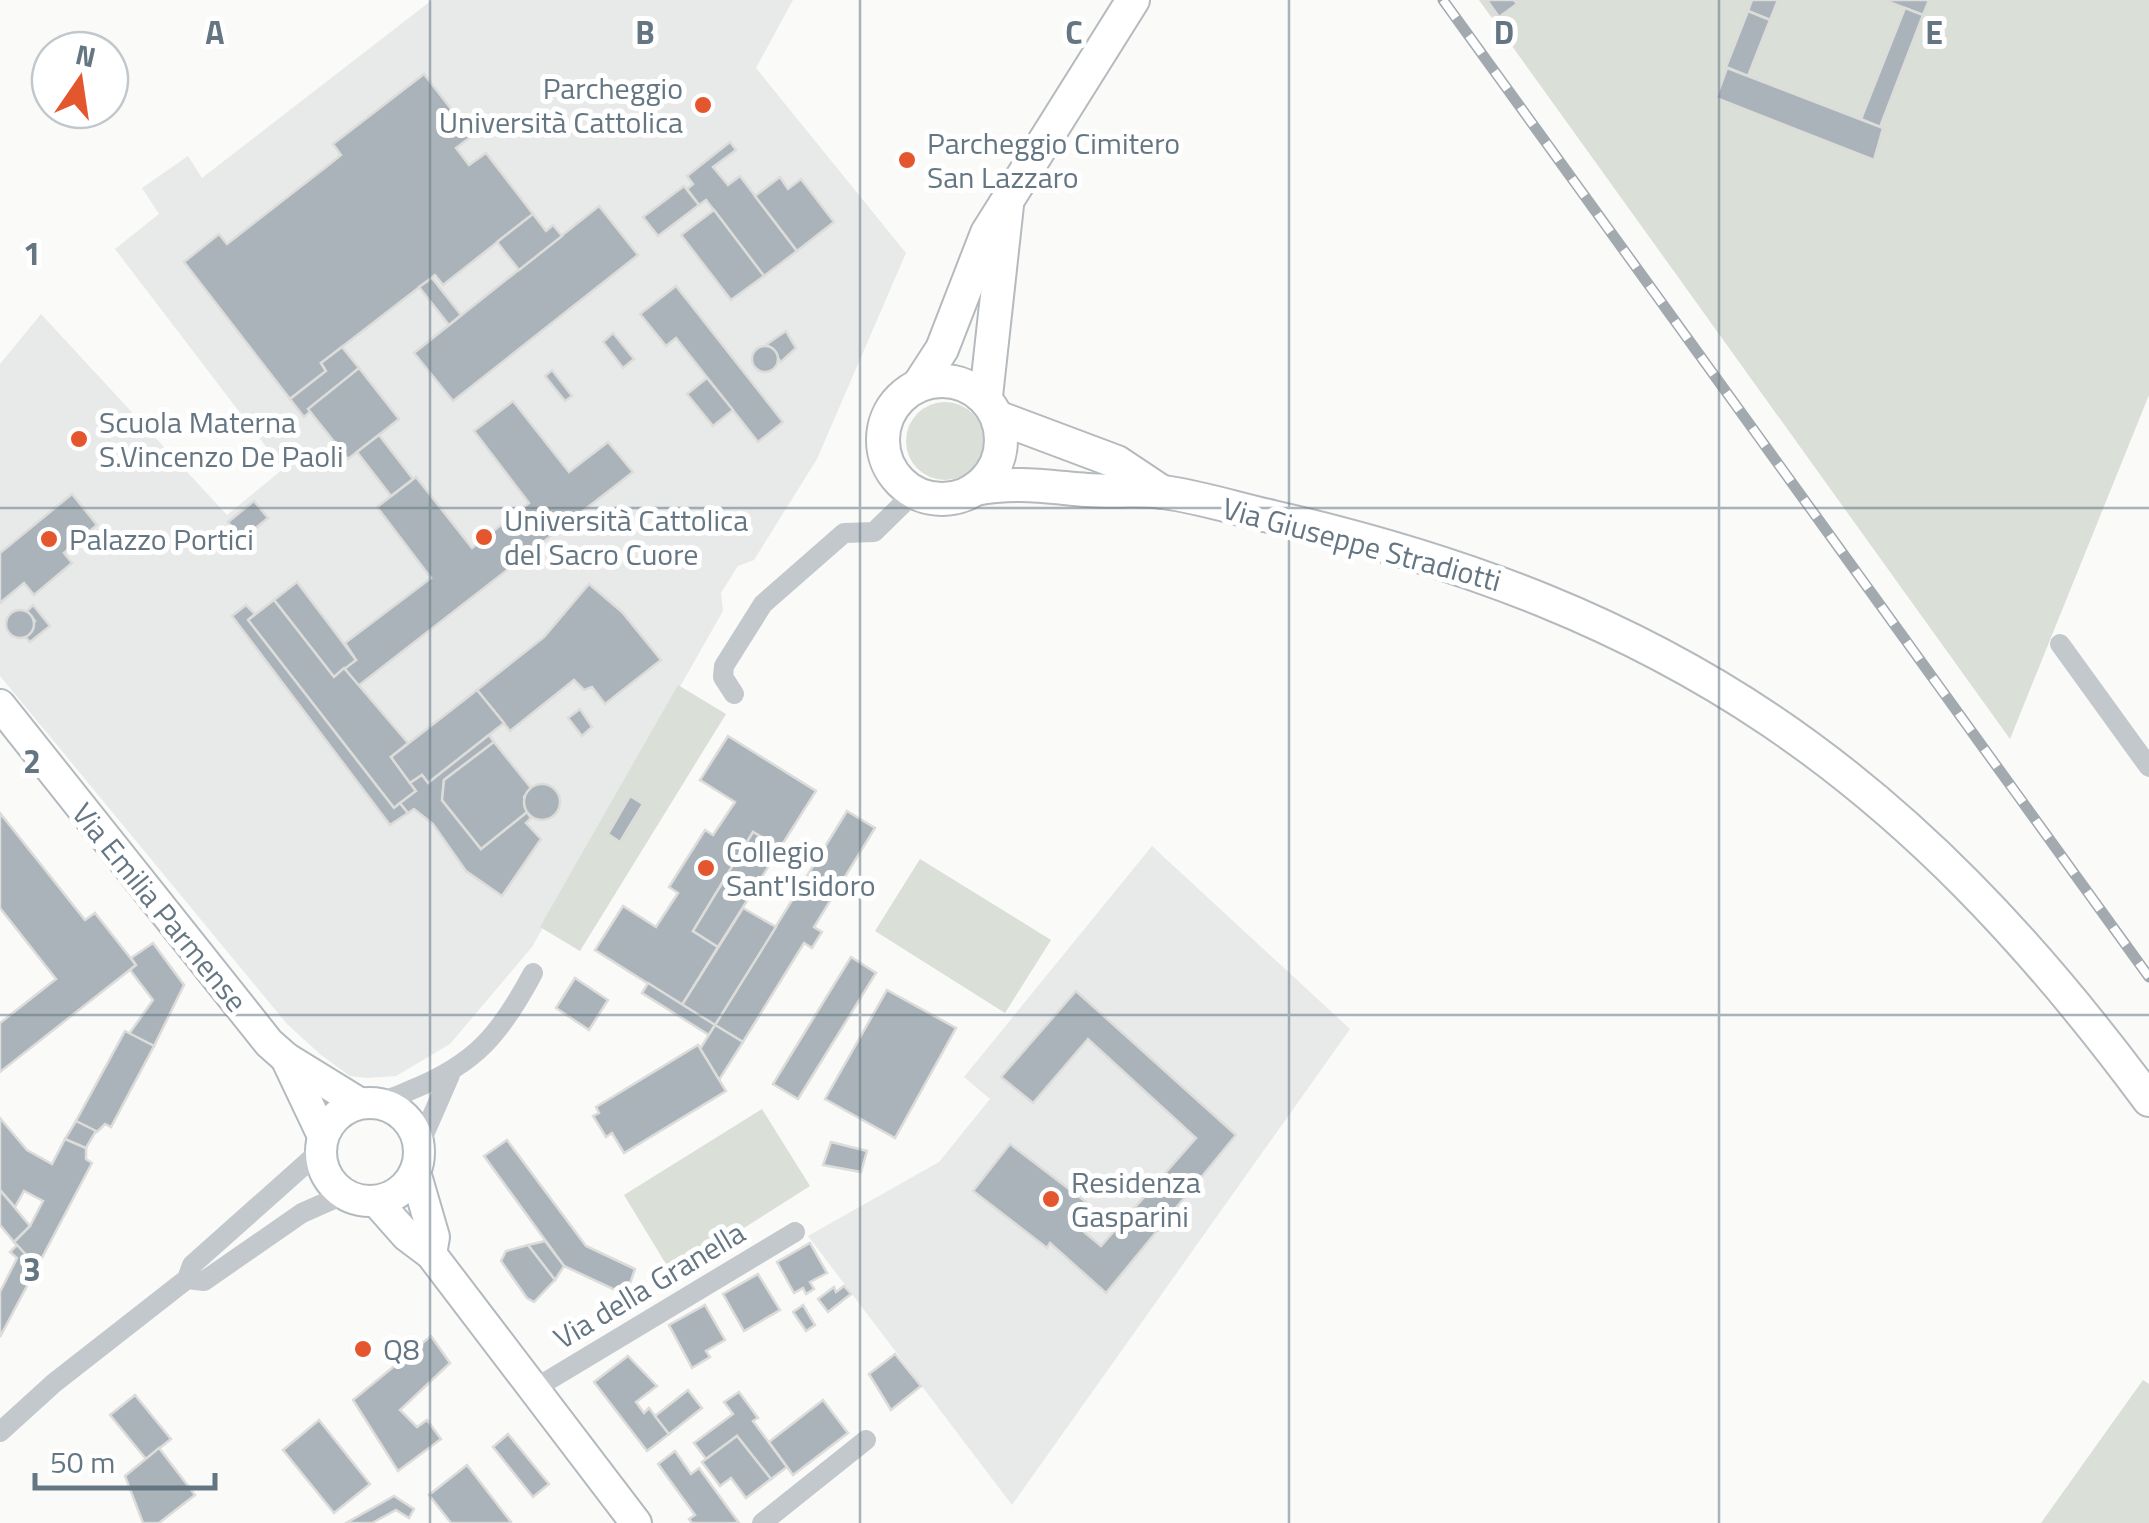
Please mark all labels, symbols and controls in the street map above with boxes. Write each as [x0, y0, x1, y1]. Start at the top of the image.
text: A [205, 8, 225, 56]
text: B [635, 8, 655, 56]
text: C [1065, 8, 1083, 56]
text: D [1494, 8, 1514, 56]
text: E [1925, 8, 1943, 56]
north arrow [30, 30, 130, 130]
text: N [71, 32, 100, 78]
place label: Parcheggio Università Cattolica [439, 65, 683, 145]
marker: Parcheggio Università Cattolica [692, 94, 714, 116]
place label: Parcheggio Cimitero San Lazzaro [927, 120, 1180, 200]
marker: Parcheggio Cimitero San Lazzaro [896, 149, 918, 171]
text: 1 [23, 229, 41, 277]
place label: Scuola Materna S.Vincenzo De Paoli [99, 399, 344, 479]
marker: Scuola Materna S.Vincenzo De Paoli [68, 428, 90, 450]
street label: Via Giuseppe Stradiotti [1218, 485, 1506, 603]
place label: Università Cattolica del Sacro Cuore [504, 497, 748, 577]
place label: Palazzo Portici [69, 516, 254, 562]
marker: Università Cattolica del Sacro Cuore [473, 526, 495, 548]
marker: Palazzo Portici [38, 528, 60, 550]
text: 2 [23, 737, 41, 785]
street label: Via Emilia Parmense [61, 792, 259, 1022]
place label: Collegio Sant'Isidoro [726, 828, 876, 908]
marker: Collegio Sant'Isidoro [695, 857, 717, 879]
place label: Residenza Gasparini [1071, 1159, 1201, 1239]
marker: Residenza Gasparini [1040, 1188, 1062, 1210]
street label: Via della Granella [544, 1210, 754, 1360]
text: 3 [23, 1245, 41, 1293]
place label: Q8 [383, 1326, 420, 1372]
marker: Q8 [352, 1338, 374, 1360]
scale bar [35, 1428, 215, 1490]
text: 50 m [50, 1439, 115, 1485]

